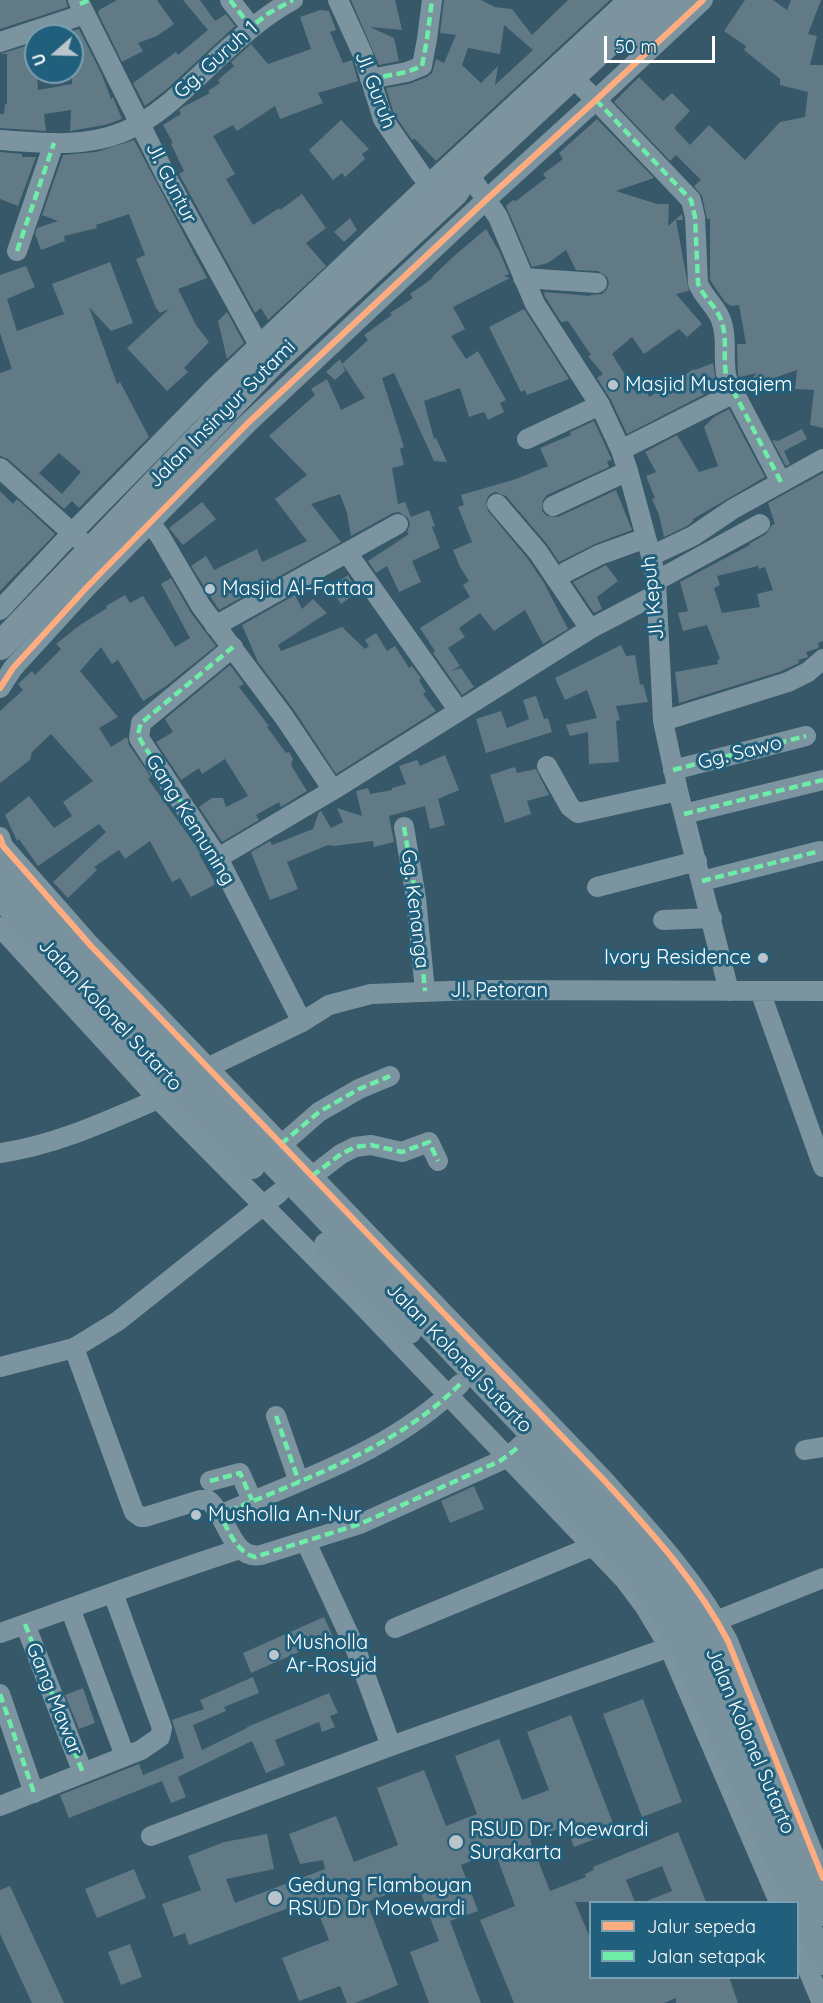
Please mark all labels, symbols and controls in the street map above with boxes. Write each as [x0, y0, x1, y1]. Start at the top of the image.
street label: Gg. Guruh 1 [169, 16, 263, 104]
north arrow [24, 24, 84, 84]
scale bar [607, 24, 718, 62]
text: 50 m [615, 35, 657, 58]
street label: Jl. Guruh [349, 48, 401, 132]
text: U [28, 51, 50, 68]
street label: Jl. Guntur [140, 138, 202, 228]
street label: Jalan Insinyur Sutami [143, 335, 301, 493]
place label: Masjid Mustaqiem [625, 373, 792, 397]
marker: Masjid Mustaqiem [606, 378, 620, 392]
street label: Jl. Kepuh [637, 555, 669, 641]
place label: Masjid Al-Fattaa [222, 577, 374, 601]
marker: Masjid Al-Fattaa [203, 582, 217, 596]
street label: Gg. Sawo [695, 731, 785, 775]
street label: Gang Kemuning [140, 750, 240, 890]
street label: Gg. Kenanga [396, 848, 434, 970]
street label: Jalan Kolonel Sutarto [33, 934, 187, 1096]
place label: Ivory Residence [604, 946, 751, 970]
marker: Ivory Residence [756, 951, 770, 965]
street label: Jl. Petoran [450, 979, 548, 1003]
street label: Jalan Kolonel Sutarto [381, 1278, 537, 1438]
place label: Musholla An-Nur [208, 1503, 361, 1527]
marker: Musholla An-Nur [189, 1508, 203, 1522]
place label: Musholla Ar-Rosyid [286, 1631, 377, 1678]
street label: Gang Mawar [21, 1639, 87, 1759]
street label: Jalan Kolonel Sutarto [700, 1644, 800, 1838]
marker: Musholla Ar-Rosyid [267, 1648, 281, 1662]
place label: RSUD Dr. Moewardi Surakarta [470, 1818, 649, 1865]
marker: RSUD Dr. Moewardi Surakarta [447, 1833, 465, 1851]
place label: Gedung Flamboyan RSUD Dr Moewardi [288, 1874, 472, 1921]
marker: Gedung Flamboyan RSUD Dr Moewardi [266, 1889, 284, 1907]
legend [589, 1901, 799, 1979]
text: Jalur sepeda [647, 1915, 756, 1938]
text: Jalan setapak [647, 1945, 766, 1968]

